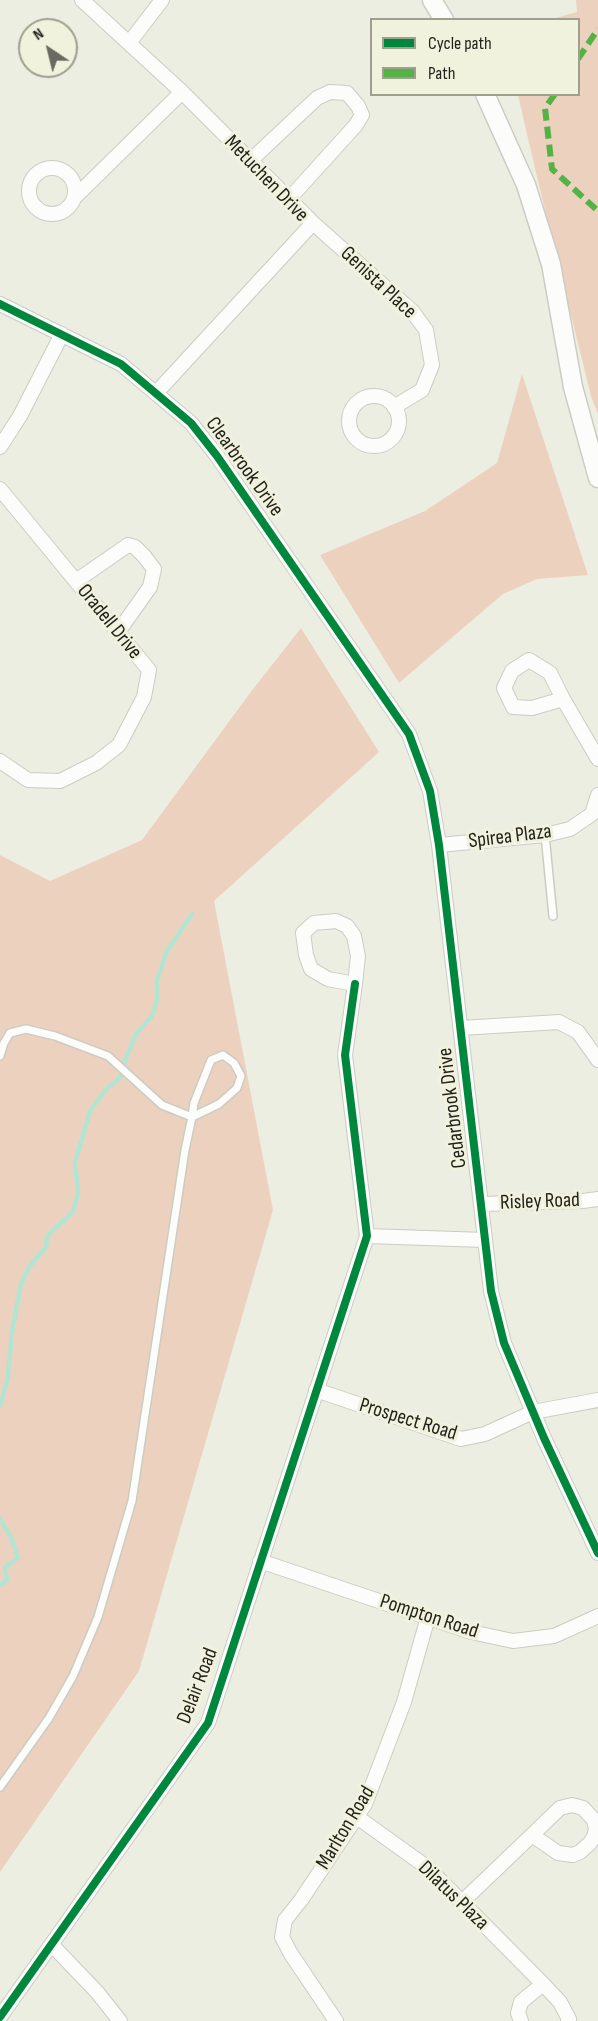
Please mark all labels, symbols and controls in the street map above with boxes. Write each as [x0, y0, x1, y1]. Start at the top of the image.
north arrow [18, 18, 78, 78]
legend [370, 18, 580, 96]
text: N [30, 24, 47, 45]
text: Cycle path [428, 33, 492, 54]
text: Path [428, 63, 456, 84]
street label: Metuchen Drive [218, 130, 314, 228]
street label: Genista Place [335, 241, 421, 325]
street label: Clearbrook Drive [200, 412, 288, 522]
street label: Oradell Drive [71, 579, 147, 665]
street label: Spirea Plaza [467, 819, 553, 855]
street label: Cedarbrook Drive [433, 1046, 473, 1170]
street label: Risley Road [500, 1188, 580, 1216]
street label: Prospect Road [356, 1393, 460, 1447]
street label: Pompton Road [377, 1589, 481, 1645]
street label: Delair Road [172, 1645, 224, 1727]
street label: Marlton Road [311, 1782, 381, 1874]
street label: Dilatus Plaza [412, 1856, 494, 1936]

